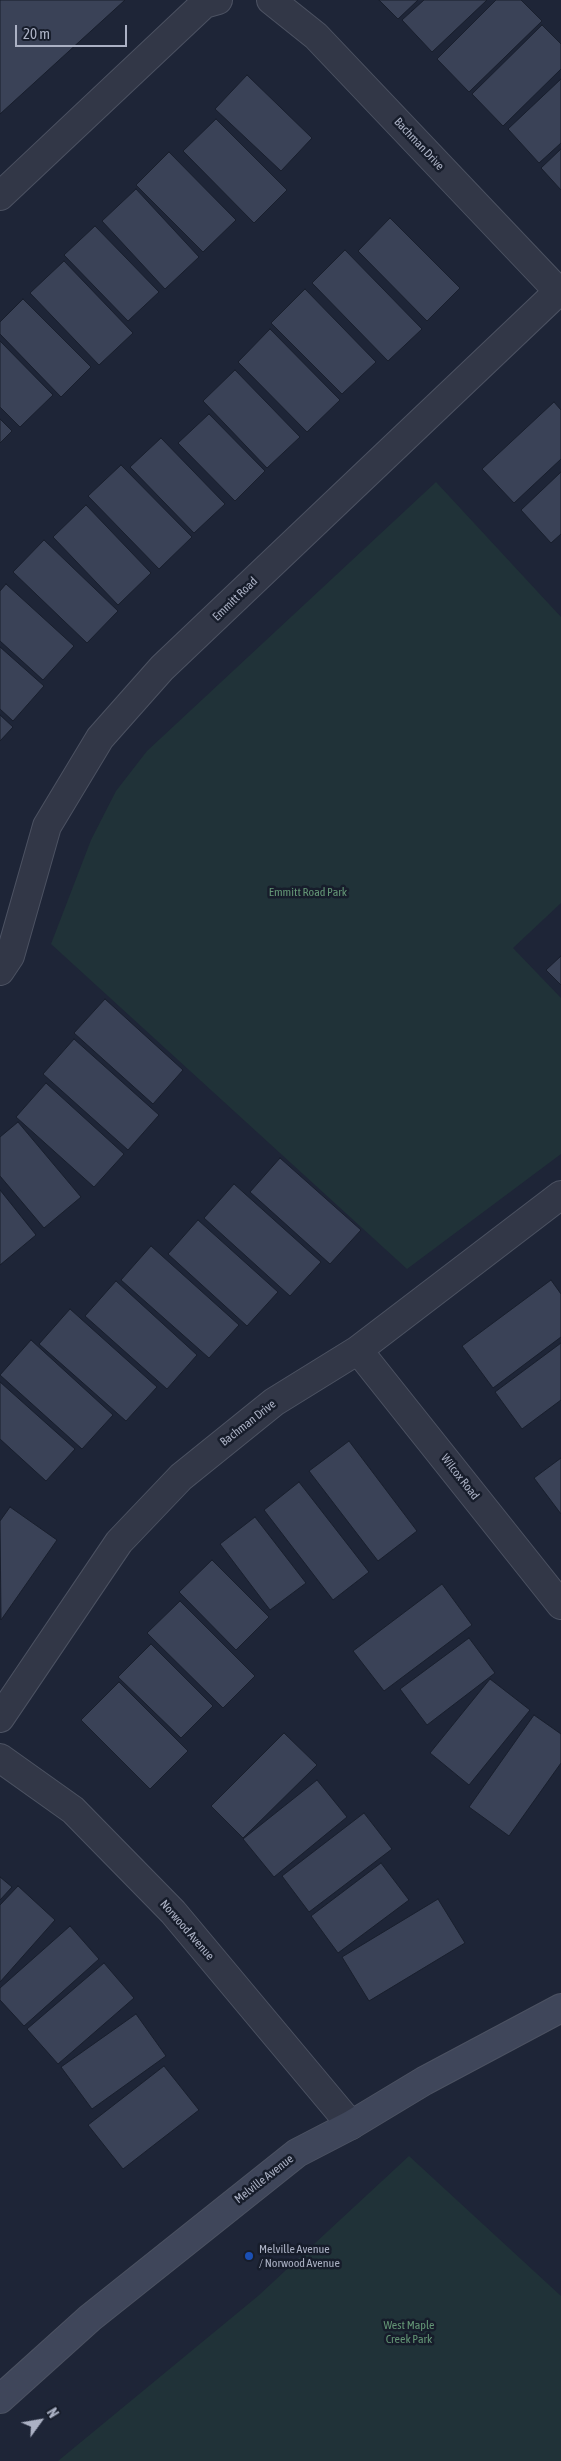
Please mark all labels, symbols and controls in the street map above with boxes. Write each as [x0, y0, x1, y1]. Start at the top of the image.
scale bar [18, 15, 130, 47]
text: 20 m [23, 25, 50, 42]
street label: Bachman Drive [391, 115, 447, 173]
street label: Emmitt Road [210, 574, 260, 624]
park label: Emmitt Road Park [269, 885, 347, 899]
street label: Bachman Drive [217, 1397, 279, 1449]
street label: Wilcox Road [438, 1451, 482, 1503]
street label: Norwood Avenue [157, 1897, 217, 1963]
street label: Melville Avenue [232, 2152, 296, 2206]
place label: Melville Avenue / Norwood Avenue [259, 2242, 340, 2270]
marker: Melville Avenue / Norwood Avenue [243, 2250, 255, 2262]
park label: West Maple Creek Park [384, 2318, 434, 2346]
north arrow [15, 2396, 65, 2446]
text: N [44, 2405, 62, 2421]

